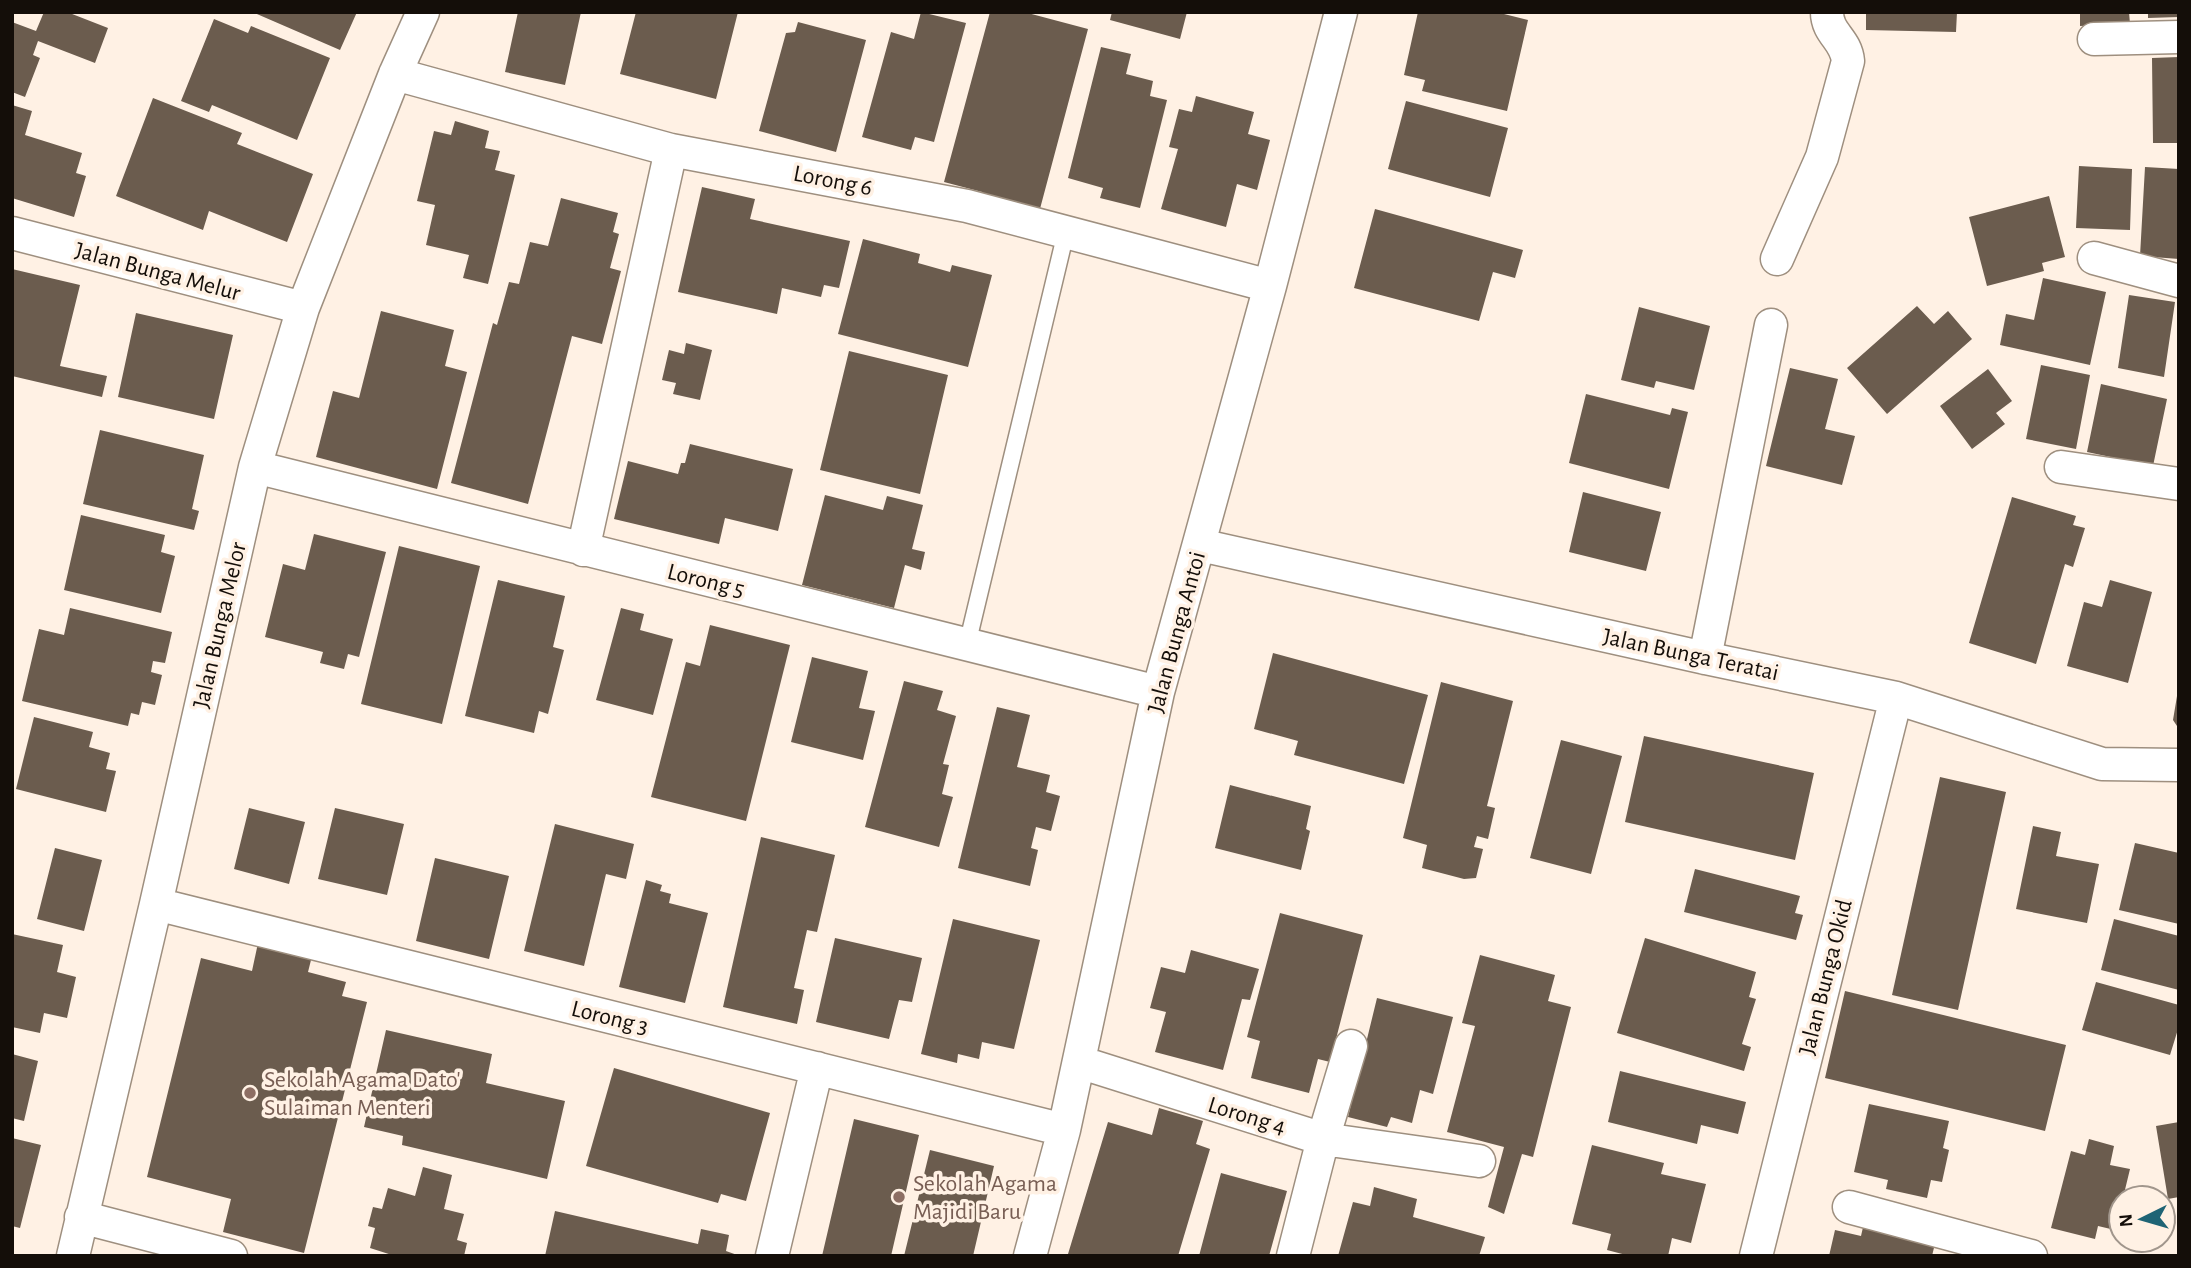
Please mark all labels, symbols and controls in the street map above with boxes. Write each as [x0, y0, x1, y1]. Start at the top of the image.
street label: Lorong 6 [791, 162, 874, 200]
street label: Jalan Bunga Melur [72, 238, 243, 306]
street label: Jalan Bunga Melor [189, 540, 251, 711]
street label: Jalan Bunga Antoi [1144, 549, 1210, 715]
street label: Lorong 5 [665, 560, 747, 602]
street label: Jalan Bunga Teratai [1601, 625, 1781, 685]
street label: Jalan Bunga Okid [1795, 897, 1857, 1057]
street label: Lorong 3 [569, 997, 651, 1039]
place label: Sekolah Agama Dato' Sulaiman Menteri [264, 1068, 460, 1120]
marker: Sekolah Agama Dato' Sulaiman Menteri [242, 1085, 258, 1101]
street label: Lorong 4 [1205, 1093, 1288, 1139]
place label: Sekolah Agama Majidi Baru [913, 1172, 1057, 1224]
north arrow [2107, 1184, 2177, 1254]
marker: Sekolah Agama Majidi Baru [891, 1189, 907, 1205]
text: N [2117, 1213, 2137, 1228]

